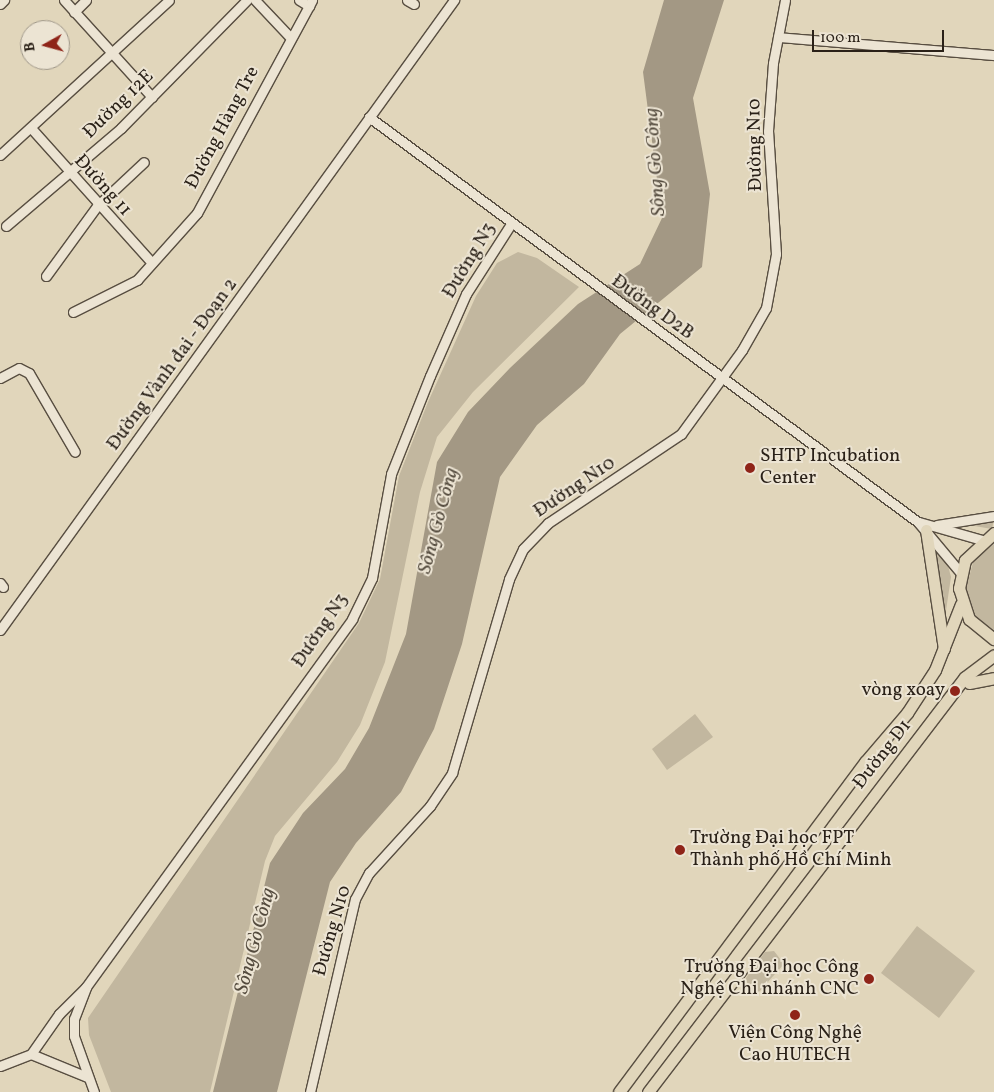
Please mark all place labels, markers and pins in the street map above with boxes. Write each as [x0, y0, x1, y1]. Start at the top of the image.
place label: SHTP Incubation Center [760, 446, 900, 490]
marker: SHTP Incubation Center [744, 462, 756, 474]
place label: vòng xoay [861, 680, 945, 702]
marker: vòng xoay [949, 685, 961, 697]
place label: Trường Đại học FPT Thành phố Hồ Chí Minh [690, 828, 891, 872]
marker: Trường Đại học FPT Thành phố Hồ Chí Minh [674, 844, 686, 856]
place label: Trường Đại học Công Nghệ Chi nhánh CNC [680, 957, 859, 1001]
marker: Trường Đại học Công Nghệ Chi nhánh CNC [863, 973, 875, 985]
marker: Viện Công Nghệ Cao HUTECH [789, 1009, 801, 1021]
place label: Viện Công Nghệ Cao HUTECH [728, 1023, 862, 1067]

